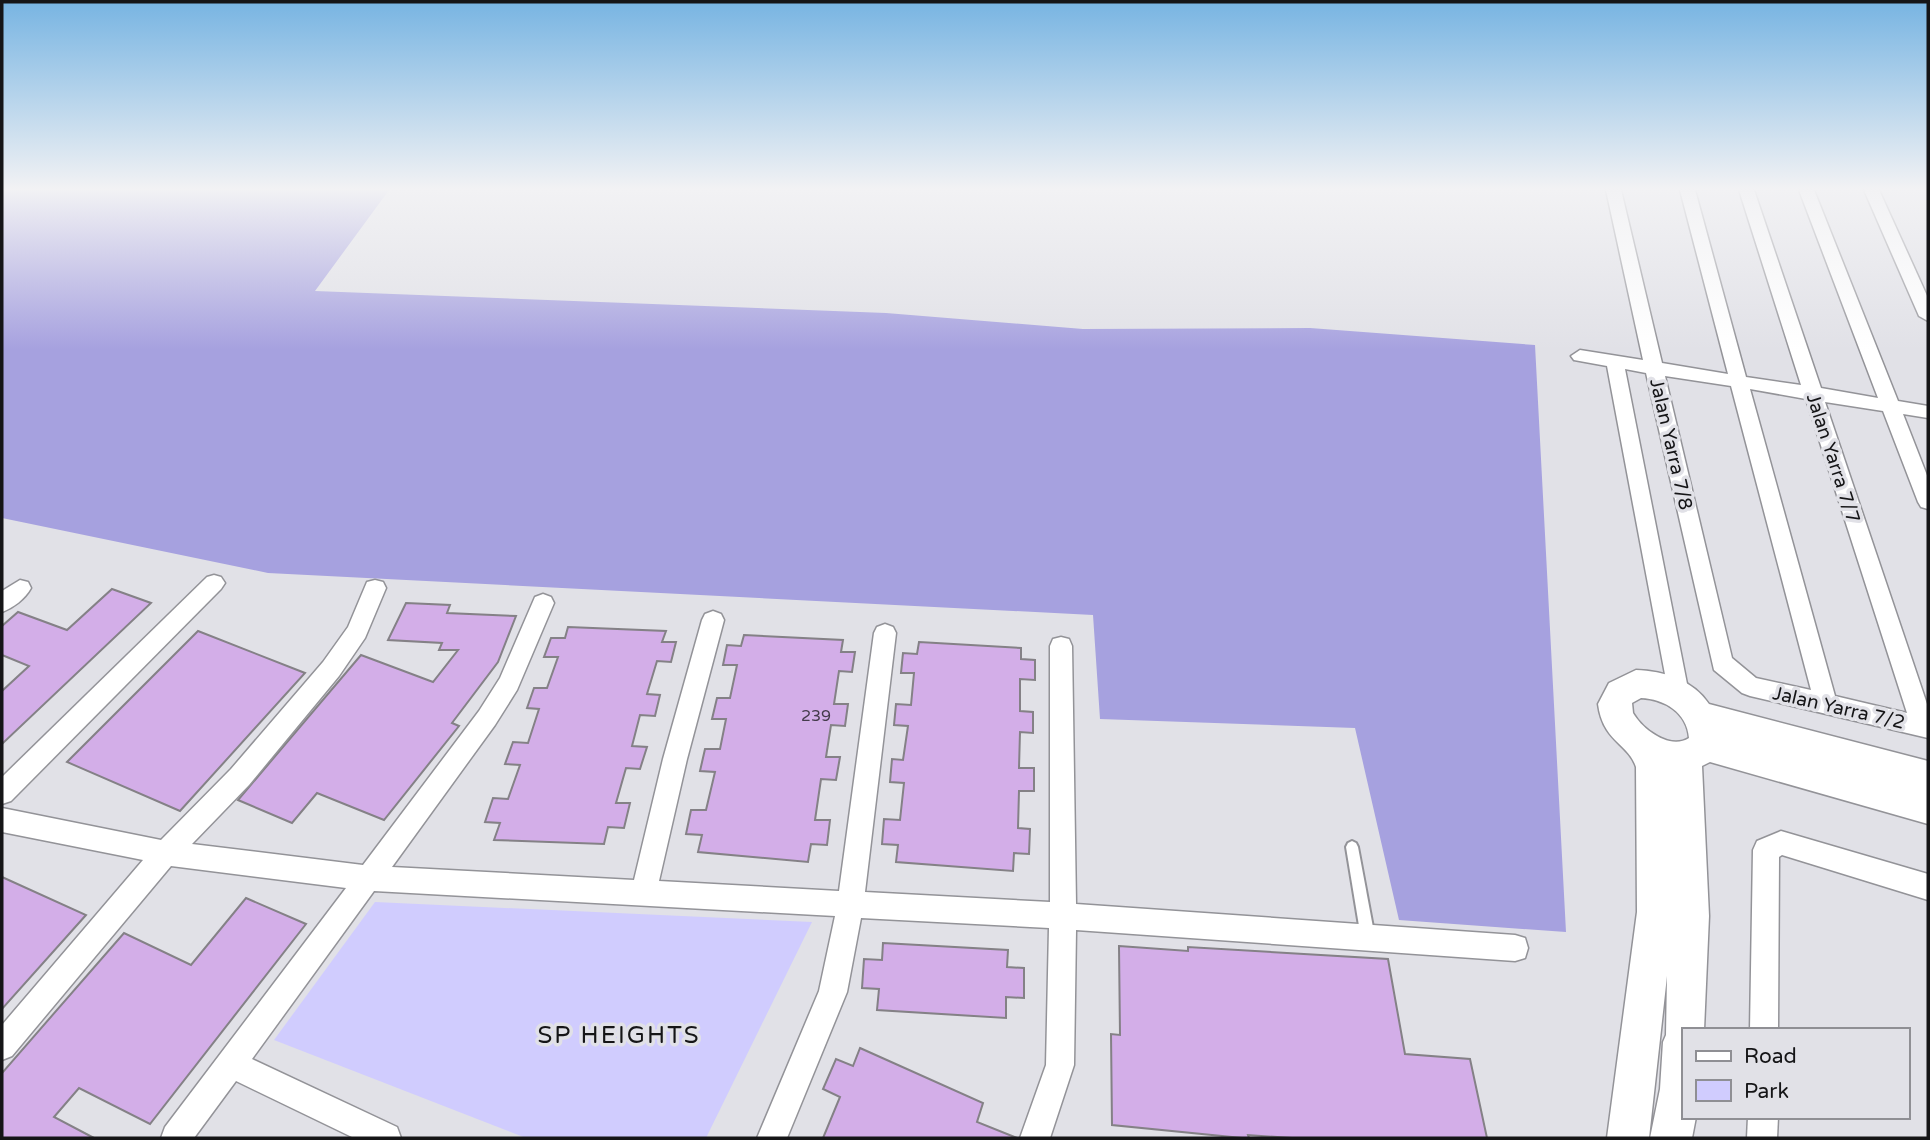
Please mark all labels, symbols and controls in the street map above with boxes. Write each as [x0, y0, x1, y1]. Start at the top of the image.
street label: Jalan Yarra 7/8 [1645, 376, 1697, 512]
street label: Jalan Yarra 7/7 [1802, 391, 1864, 526]
street label: Jalan Yarra 7/2 [1771, 682, 1907, 734]
house number: 239 [801, 706, 831, 726]
district label: SP HEIGHTS [537, 1021, 701, 1050]
legend [1682, 1028, 1909, 1119]
text: Road [1744, 1044, 1797, 1069]
text: Park [1744, 1079, 1789, 1104]

